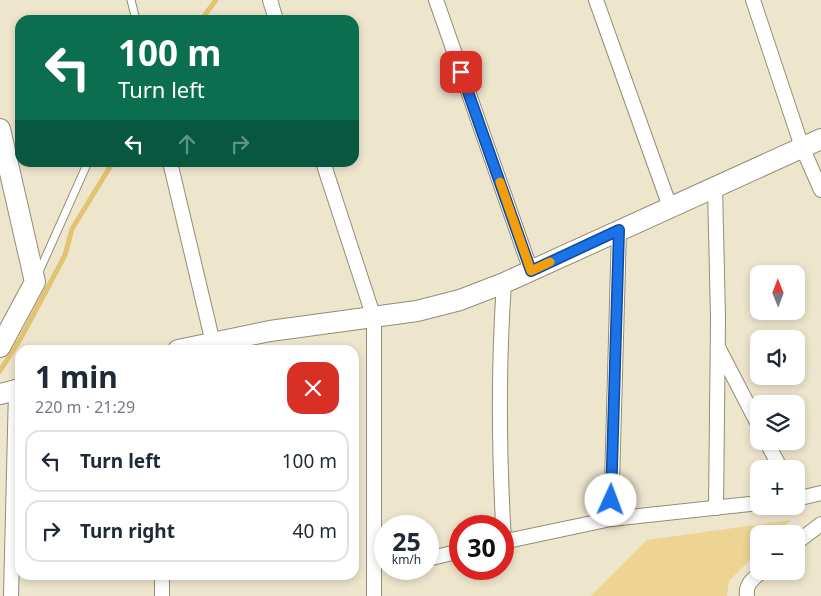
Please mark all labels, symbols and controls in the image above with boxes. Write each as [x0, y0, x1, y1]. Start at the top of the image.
text: 100 m [118, 29, 221, 76]
icon: left [35, 35, 100, 100]
pin [440, 51, 482, 93]
icon: arrive [447, 58, 475, 86]
text: Turn left [118, 74, 205, 104]
icon: left [120, 130, 148, 158]
icon: ahead [173, 130, 201, 158]
icon: right [226, 130, 254, 158]
north arrow [750, 265, 805, 320]
map controls [750, 265, 805, 580]
button: sound [750, 330, 805, 385]
text: 1 min [35, 356, 118, 397]
button: close [287, 362, 339, 414]
button: layers [750, 395, 805, 450]
text: 220 m · 21:29 [35, 396, 135, 418]
icon: left [37, 447, 65, 475]
text: Turn left [80, 448, 161, 474]
text: 100 m [282, 448, 337, 474]
button: + [750, 460, 805, 515]
position arrow [584, 473, 636, 525]
speed limit sign: 30 [449, 515, 514, 580]
icon: right [37, 517, 65, 545]
text: Turn right [80, 518, 175, 544]
text: 40 m [293, 518, 337, 544]
text: 25 [392, 524, 421, 558]
button: − [750, 525, 805, 580]
text: km/h [392, 551, 421, 568]

